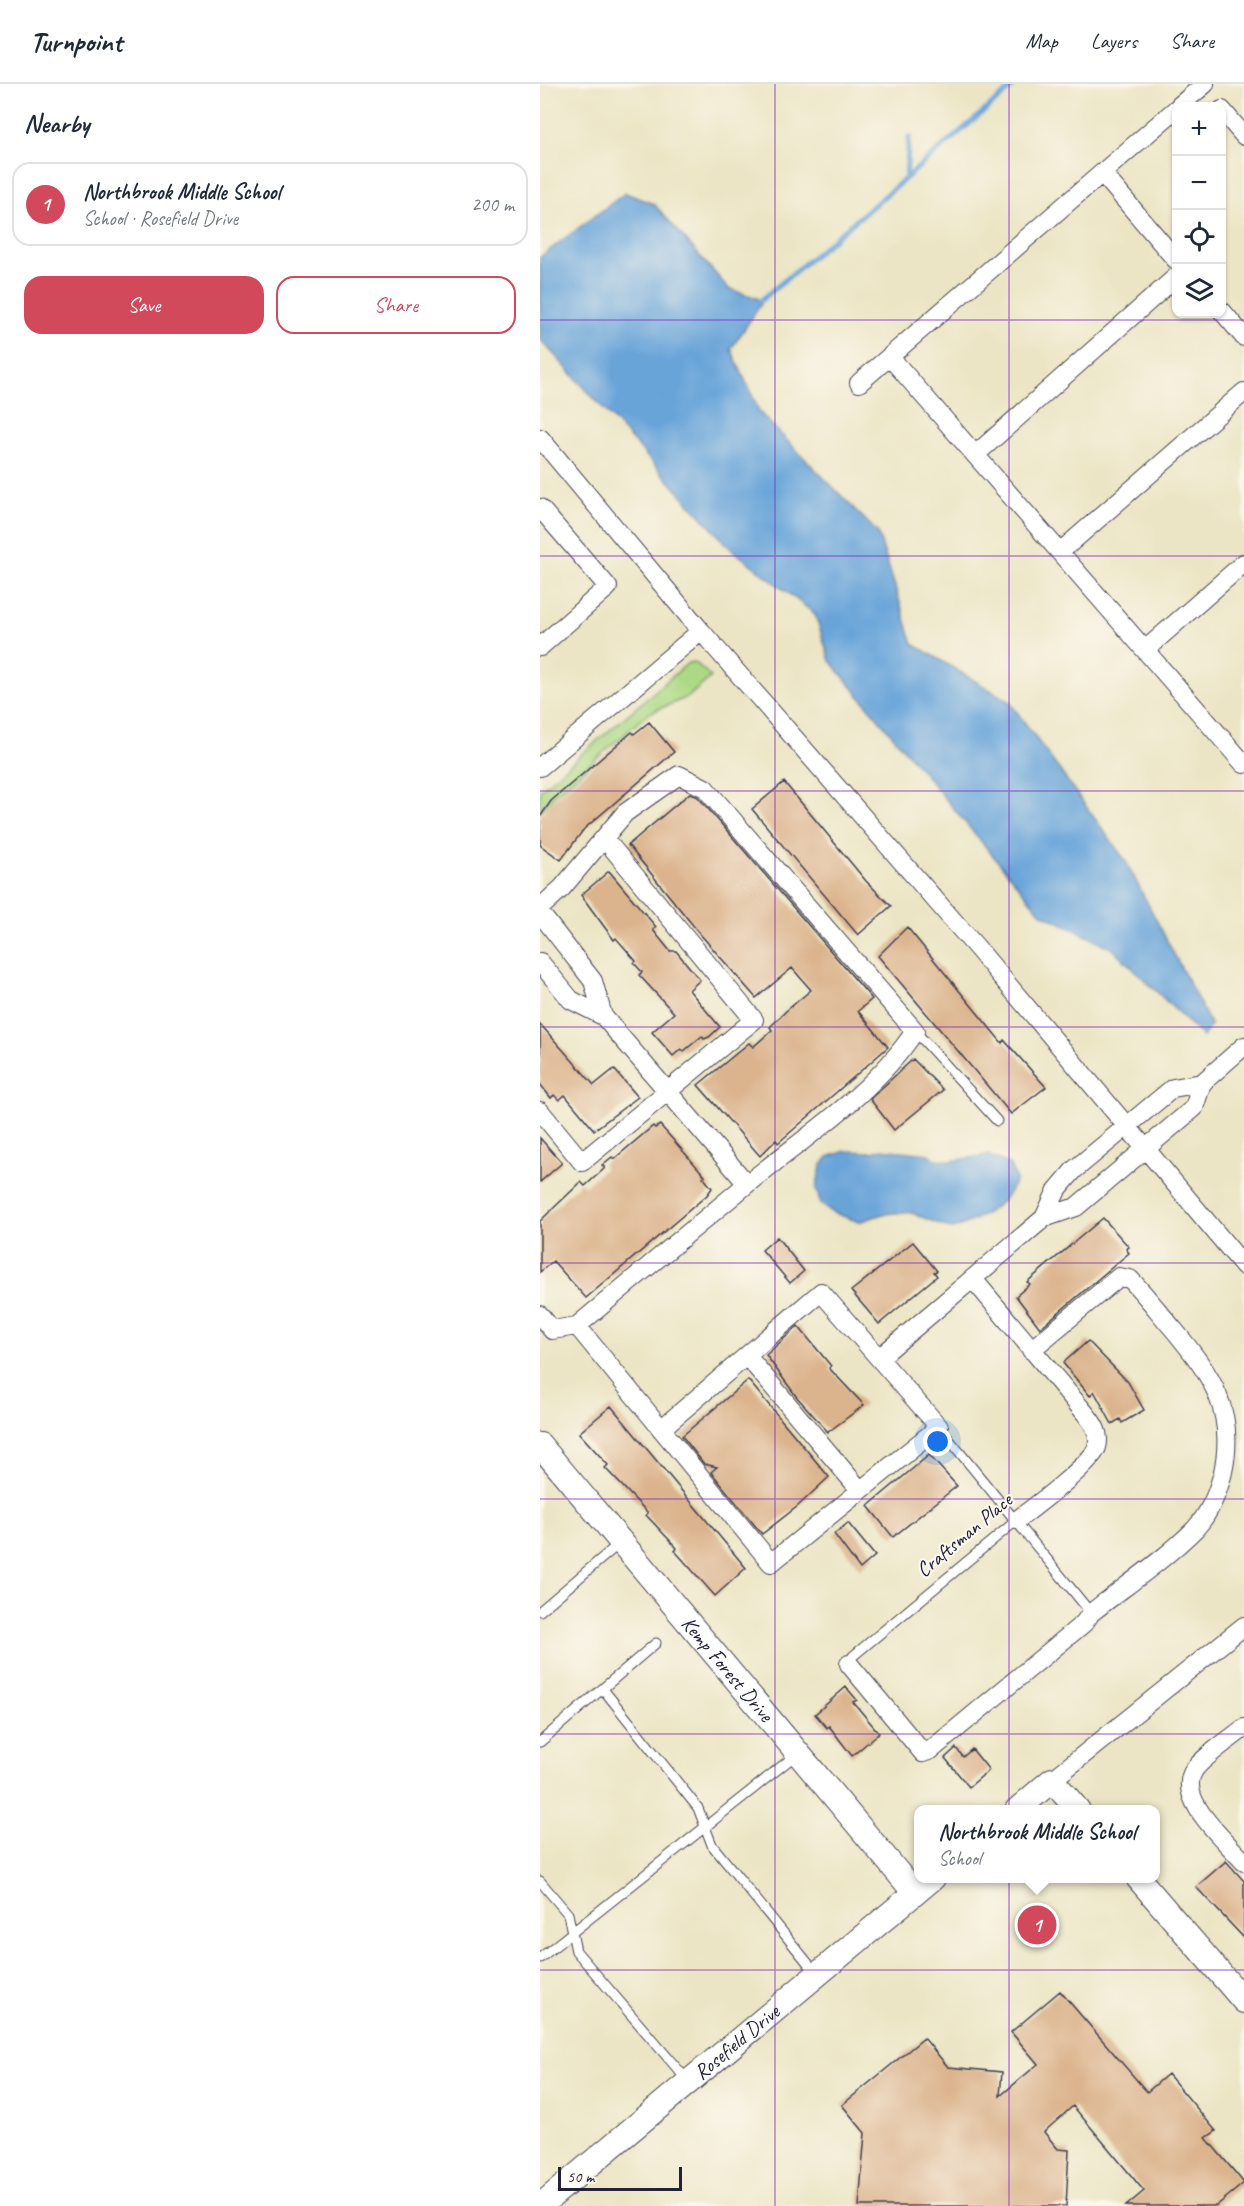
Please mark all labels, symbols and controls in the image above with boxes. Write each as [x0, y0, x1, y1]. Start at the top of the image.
text: Turnpoint [30, 24, 122, 59]
text: Map [1025, 28, 1058, 54]
text: Layers [1091, 28, 1137, 54]
text: Share [1170, 28, 1214, 54]
map controls [1172, 102, 1226, 318]
button: + [1172, 102, 1226, 156]
text: Nearby [24, 107, 89, 140]
button: − [1172, 156, 1226, 210]
text: Northbrook Middle School [83, 178, 280, 206]
text: 1 [41, 192, 50, 217]
text: 200 m [471, 192, 514, 217]
text: School · Rosefield Drive [83, 206, 238, 231]
button: locate [1172, 210, 1226, 264]
button: layers [1172, 264, 1226, 318]
button: Save [24, 276, 264, 334]
button: Share [276, 276, 516, 334]
your location [923, 1427, 952, 1456]
street label: Craftsman Place [911, 1486, 1019, 1583]
street label: Kemp Forest Drive [676, 1611, 780, 1728]
popup [914, 1805, 1160, 1883]
text: Northbrook Middle School [938, 1818, 1136, 1846]
text: School [938, 1846, 981, 1871]
pin: 1 [1018, 1902, 1056, 1948]
street label: Rosefield Drive [688, 1998, 786, 2085]
scale bar [558, 2164, 682, 2192]
text: 50 m [567, 2167, 594, 2187]

